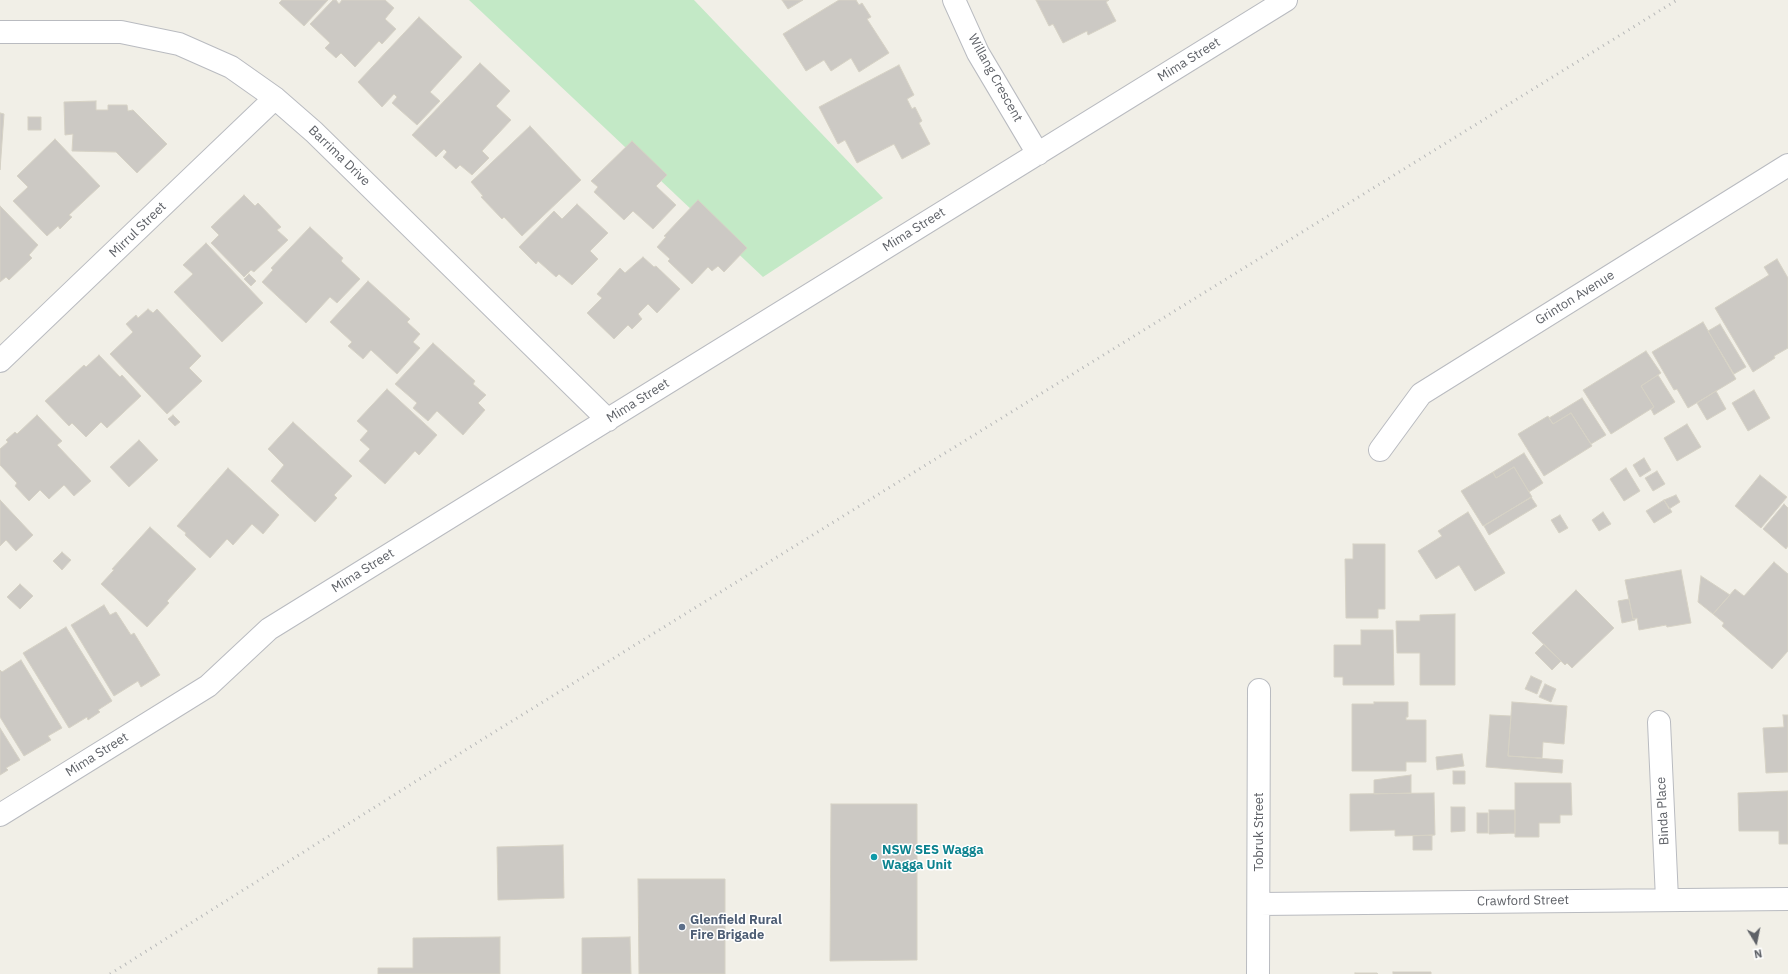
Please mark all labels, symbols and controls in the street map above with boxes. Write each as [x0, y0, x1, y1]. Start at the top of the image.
street label: Willang Crescent [964, 31, 1026, 125]
street label: Mima Street [1155, 35, 1223, 85]
street label: Barrima Drive [305, 123, 373, 189]
street label: Mirrul Street [106, 199, 170, 261]
street label: Mima Street [880, 205, 948, 255]
street label: Grinton Avenue [1533, 268, 1617, 328]
street label: Mima Street [604, 376, 672, 426]
street label: Mima Street [329, 546, 397, 596]
street label: Mima Street [63, 730, 131, 780]
street label: Binda Place [1653, 776, 1673, 846]
street label: Tobruk Street [1251, 792, 1267, 872]
place label: NSW SES Wagga Wagga Unit [882, 842, 984, 873]
marker: NSW SES Wagga Wagga Unit [869, 852, 879, 862]
street label: Crawford Street [1477, 892, 1569, 910]
place label: Glenfield Rural Fire Brigade [690, 912, 782, 943]
marker: Glenfield Rural Fire Brigade [677, 922, 687, 932]
north arrow [1736, 922, 1776, 962]
text: N [1753, 946, 1763, 961]

